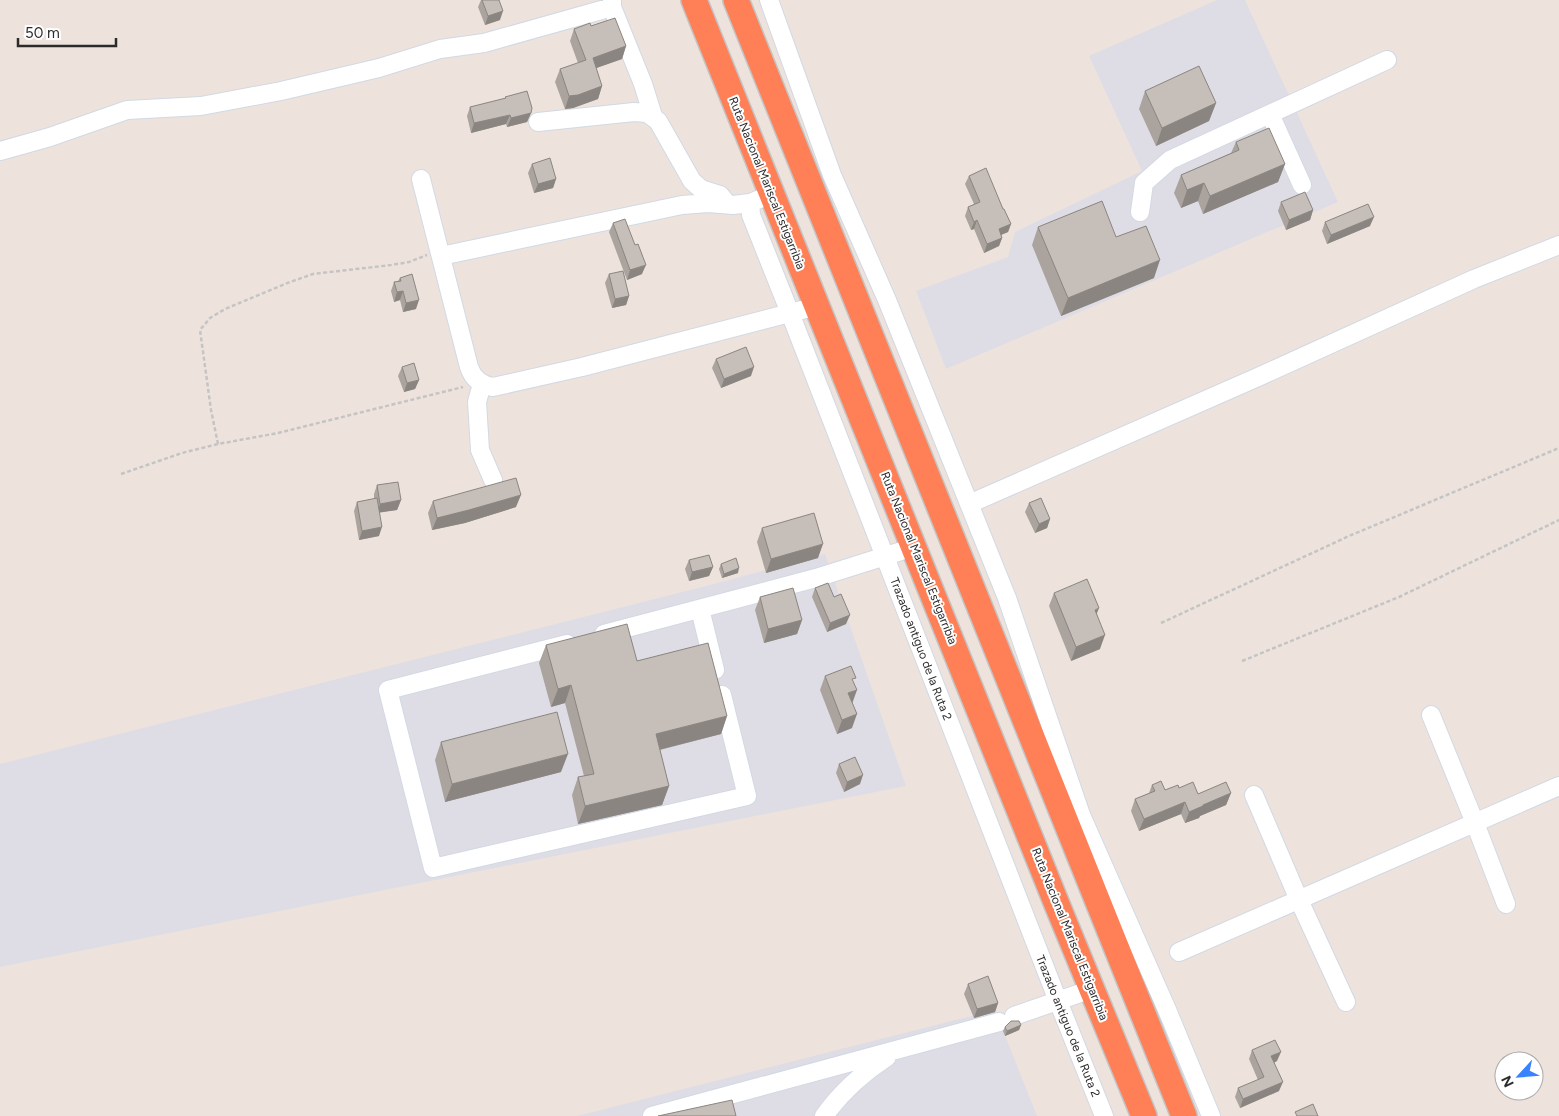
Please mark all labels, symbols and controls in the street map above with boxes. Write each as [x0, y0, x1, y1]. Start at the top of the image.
scale bar [18, 15, 115, 47]
text: 50 m [25, 24, 60, 42]
street label: Ruta Nacional Mariscal Estigarribia [726, 95, 808, 271]
street label: Ruta Nacional Mariscal Estigarribia [878, 470, 960, 646]
street label: Trazado antiguo de la Ruta 2 [887, 576, 955, 722]
street label: Ruta Nacional Mariscal Estigarribia [1029, 846, 1111, 1022]
street label: Trazado antiguo de la Ruta 2 [1033, 953, 1103, 1099]
north arrow [1494, 1051, 1544, 1101]
text: N [1498, 1073, 1518, 1090]

